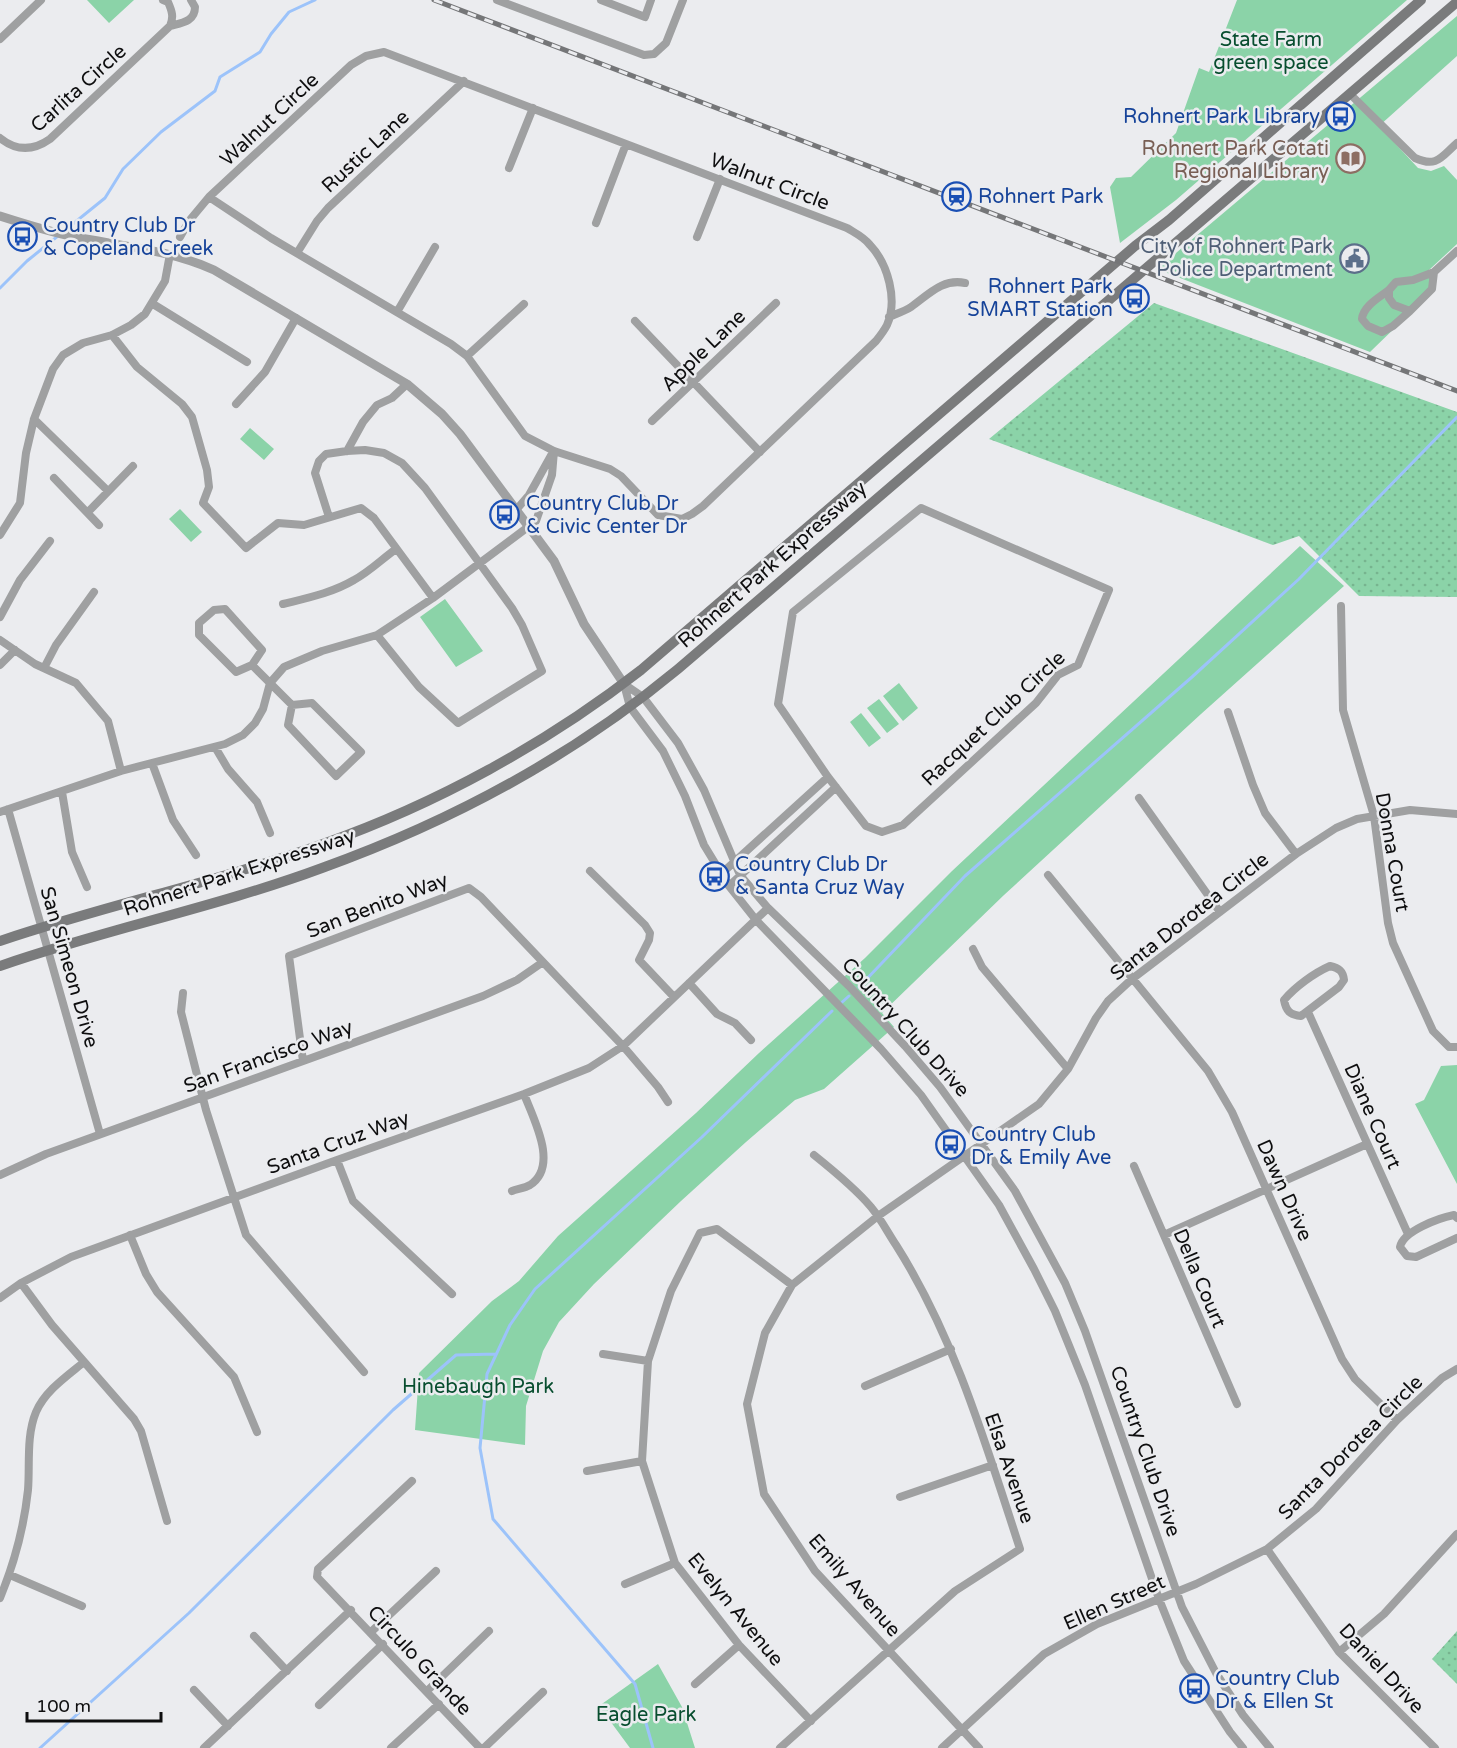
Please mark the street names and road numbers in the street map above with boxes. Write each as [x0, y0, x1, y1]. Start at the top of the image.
street label: Carlita Circle [26, 40, 131, 138]
street label: Walnut Circle [215, 68, 324, 171]
street label: Rustic Lane [317, 105, 414, 198]
street label: Walnut Circle [707, 148, 833, 216]
street label: Apple Lane [657, 305, 751, 397]
street label: Rohnert Park Expressway [673, 476, 872, 653]
street label: Racquet Club Circle [917, 646, 1070, 791]
street label: Donna Court [1370, 791, 1414, 914]
street label: Rohnert Park Expressway [121, 824, 358, 922]
street label: Santa Dorotea Circle [1106, 848, 1274, 986]
street label: San Benito Way [303, 868, 452, 944]
street label: San Simeon Drive [35, 884, 104, 1051]
street label: Country Club Drive [836, 953, 974, 1102]
street label: San Francisco Way [181, 1015, 356, 1099]
street label: Diane Court [1338, 1060, 1406, 1173]
street label: Santa Cruz Way [264, 1106, 413, 1180]
street label: Dawn Drive [1251, 1136, 1317, 1245]
street label: Della Court [1167, 1225, 1231, 1332]
street label: Country Club Drive [1105, 1363, 1186, 1540]
street label: Santa Dorotea Circle [1274, 1371, 1428, 1525]
street label: Elsa Avenue [979, 1410, 1039, 1527]
street label: Emily Avenue [803, 1529, 905, 1642]
street label: Evelyn Avenue [682, 1548, 788, 1671]
street label: Ellen Street [1060, 1570, 1169, 1636]
street label: Circulo Grande [362, 1601, 476, 1721]
street label: Daniel Drive [1334, 1619, 1429, 1719]

